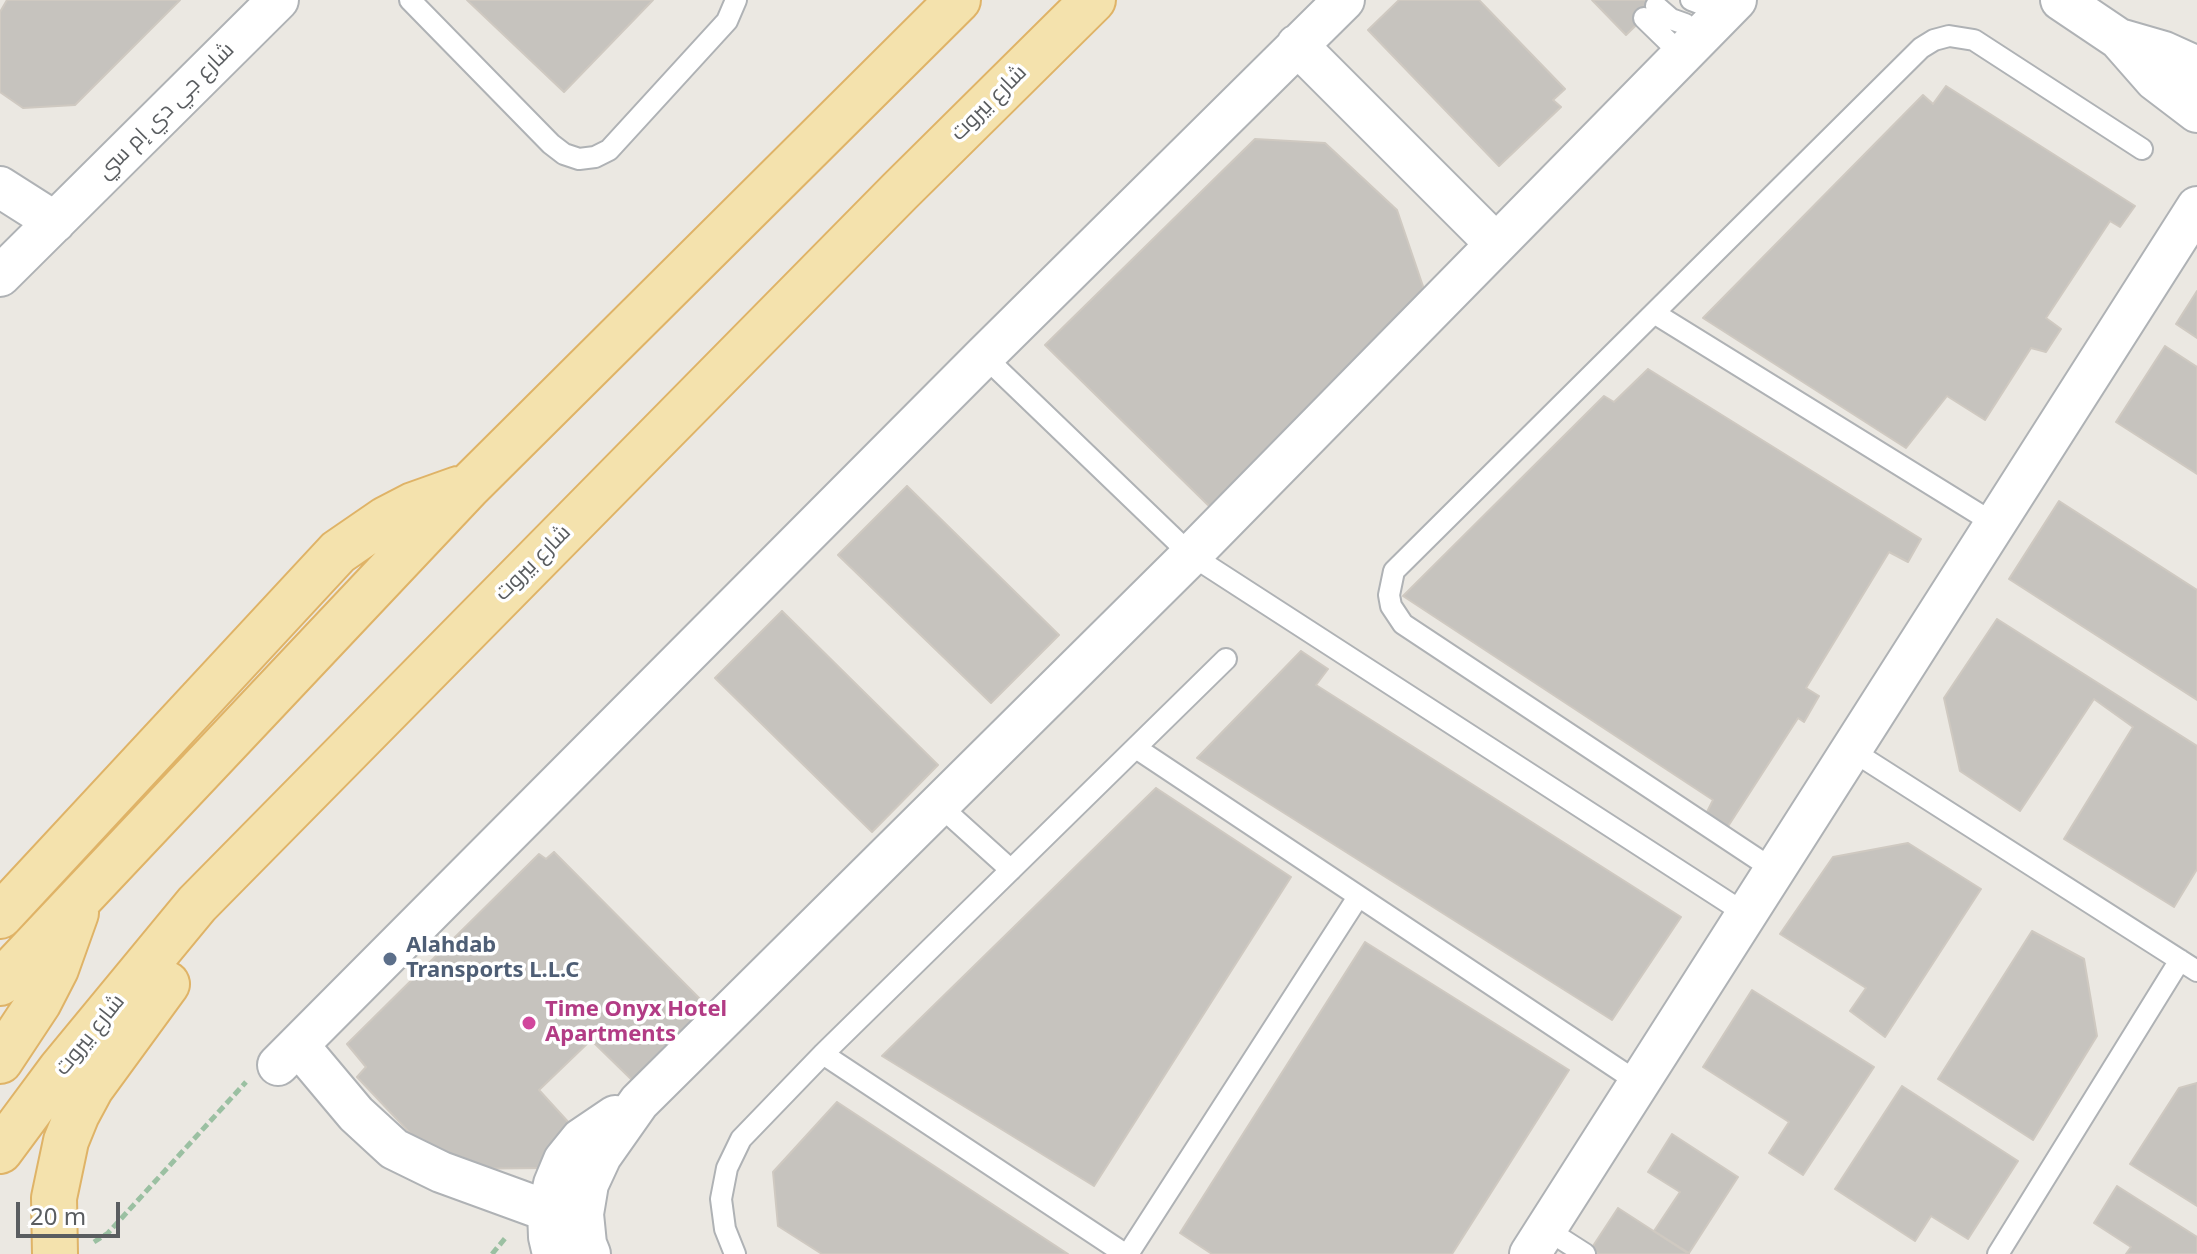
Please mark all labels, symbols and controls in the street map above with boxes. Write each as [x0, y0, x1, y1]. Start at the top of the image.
street label: شارع جي دي إم سي [92, 37, 240, 185]
street label: شارع بيروت [945, 59, 1033, 147]
street label: شارع بيروت [489, 519, 577, 607]
place label: Alahdab Transports L.L.C [406, 933, 579, 984]
marker: Alahdab Transports L.L.C [381, 950, 399, 968]
street label: شارع بيروت [49, 989, 131, 1081]
place label: Time Onyx Hotel Apartments [545, 997, 727, 1048]
marker: Time Onyx Hotel Apartments [520, 1014, 538, 1032]
scale bar [20, 1186, 124, 1236]
text: 20 m [30, 1199, 86, 1232]

